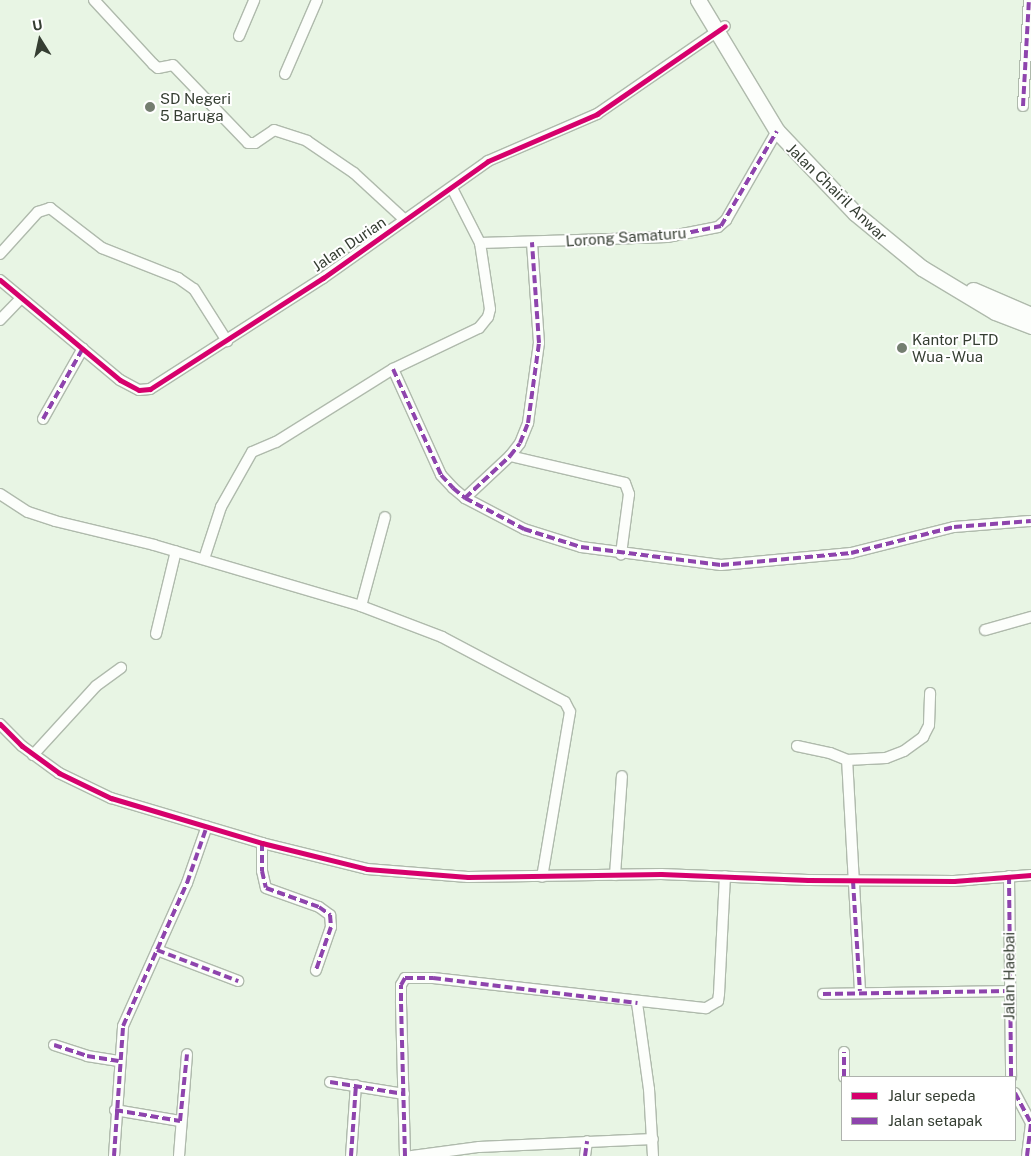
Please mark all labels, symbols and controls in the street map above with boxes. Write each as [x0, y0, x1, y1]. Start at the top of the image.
north arrow [15, 15, 65, 65]
text: U [31, 16, 44, 34]
place label: SD Negeri 5 Baruga [160, 89, 231, 124]
marker: SD Negeri 5 Baruga [144, 101, 156, 113]
street label: Jalan Chairil Anwar [783, 139, 891, 245]
street label: Jalan Durian [309, 213, 389, 275]
street label: Lorong Samaturu [565, 224, 687, 250]
place label: Kantor PLTD Wua - Wua [912, 330, 998, 365]
marker: Kantor PLTD Wua - Wua [896, 342, 908, 354]
street label: Jalan Haebai [1000, 932, 1018, 1020]
legend [841, 1076, 1016, 1141]
text: Jalur sepeda [888, 1087, 976, 1104]
text: Jalan setapak [888, 1112, 983, 1129]

